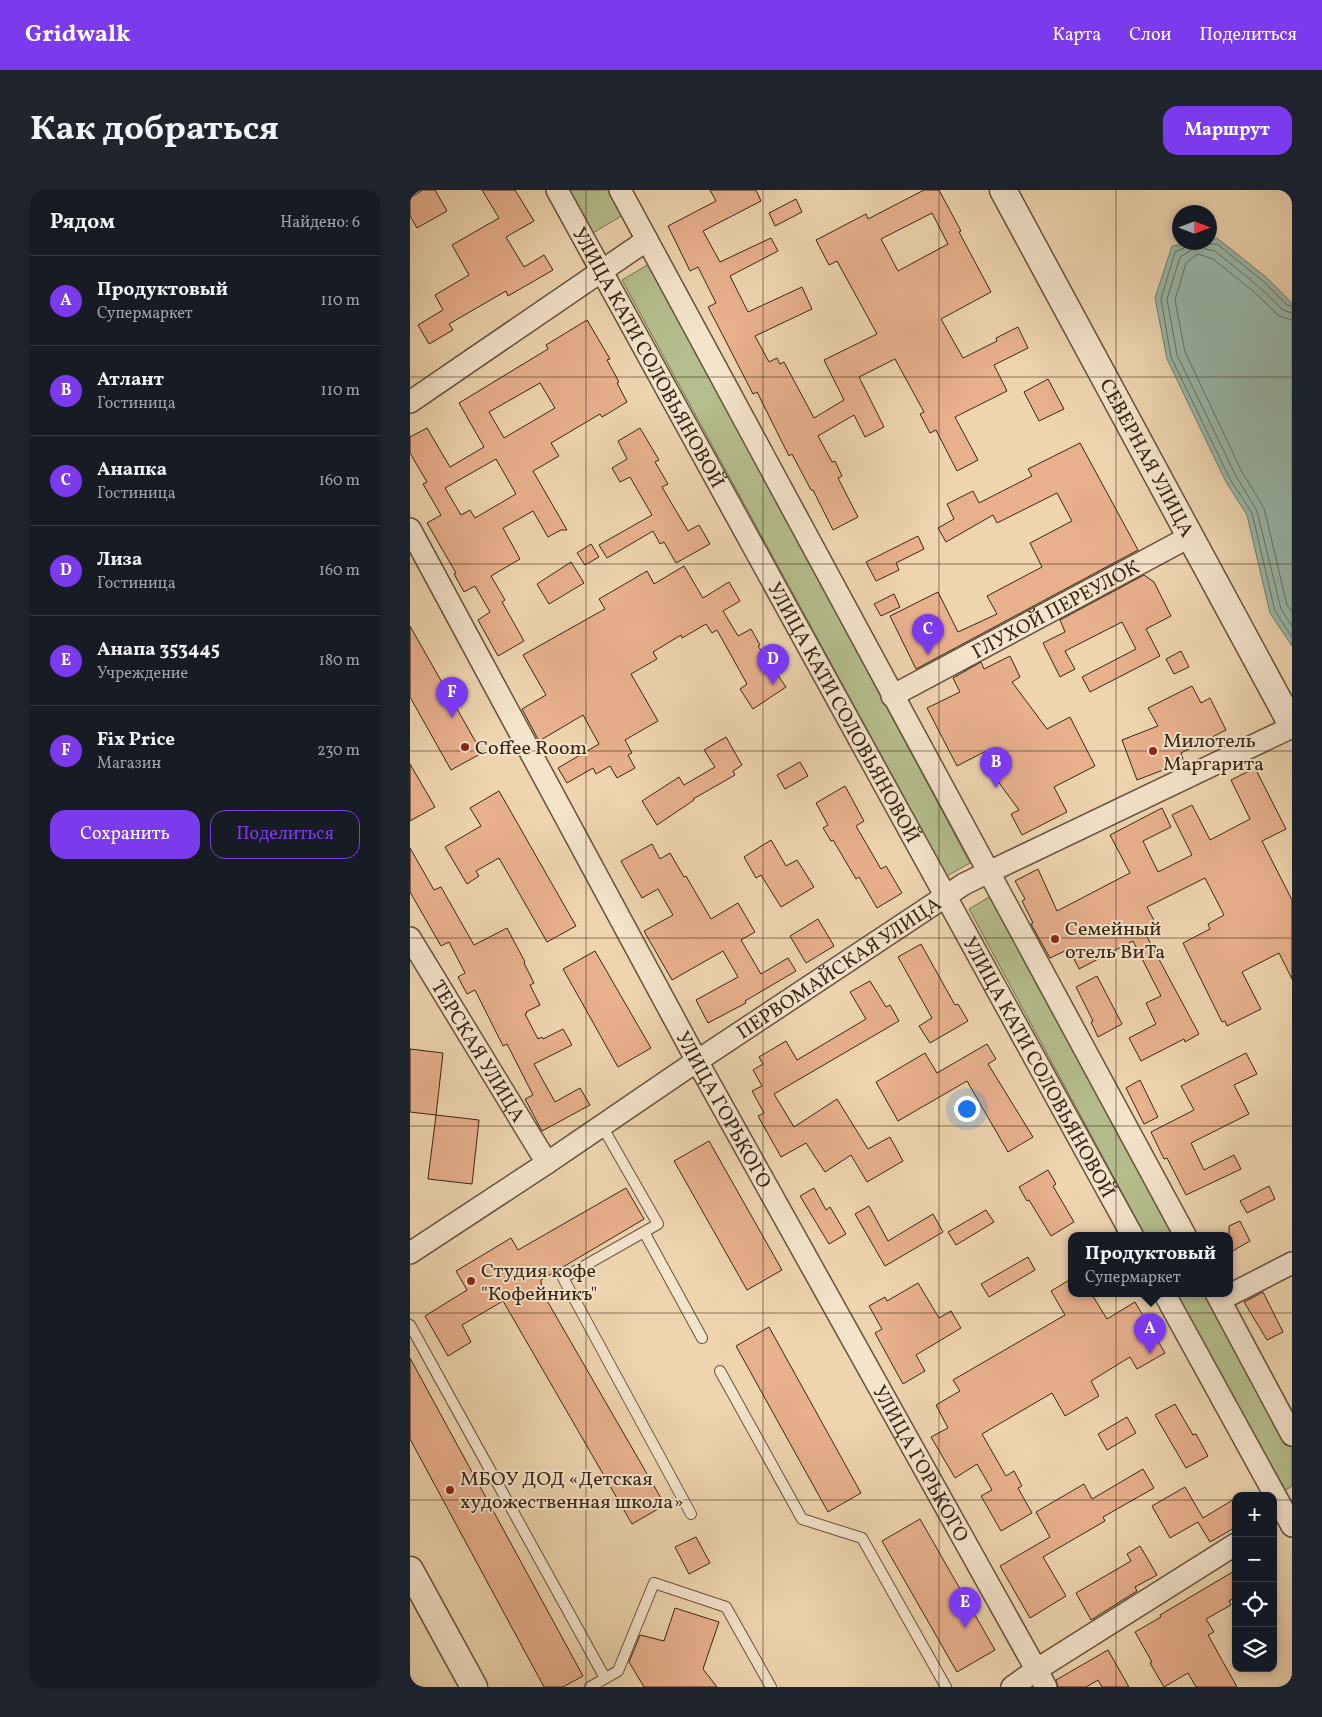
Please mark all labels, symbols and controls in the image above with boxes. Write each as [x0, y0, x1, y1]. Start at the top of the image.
text: Gridwalk [25, 18, 131, 52]
text: Карта [1053, 23, 1101, 48]
text: Слои [1129, 23, 1171, 48]
text: Поделиться [1199, 23, 1297, 48]
text: Как добраться [30, 106, 279, 154]
button: Маршрут [1163, 106, 1292, 155]
north arrow [1172, 205, 1217, 250]
text: Рядом [50, 208, 115, 237]
text: Найдено: 6 [280, 212, 360, 234]
street label: УЛИЦА КАТИ СОЛОВЬЯНОВОЙ [564, 223, 730, 494]
text: Продуктовый [97, 277, 228, 303]
text: A [60, 290, 72, 312]
text: 110 m [321, 290, 360, 312]
text: Супермаркет [97, 303, 193, 325]
text: Атлант [97, 367, 164, 393]
street label: СЕВЕРНАЯ УЛИЦА [1091, 374, 1200, 543]
text: B [61, 380, 71, 402]
text: 110 m [321, 380, 360, 402]
text: Гостиница [97, 393, 176, 415]
text: Анапка [97, 457, 167, 483]
text: C [61, 470, 71, 492]
text: 160 m [319, 470, 360, 492]
text: Гостиница [97, 483, 176, 505]
text: Лиза [97, 547, 142, 573]
street label: ГЛУХОЙ ПЕРЕУЛОК [967, 554, 1145, 667]
text: D [60, 560, 72, 582]
text: 160 m [319, 560, 360, 582]
text: Гостиница [97, 573, 176, 595]
street label: УЛИЦА КАТИ СОЛОВЬЯНОВОЙ [759, 578, 926, 849]
pin: C [912, 614, 944, 655]
text: Анапа 353445 [97, 637, 220, 663]
pin: D [757, 644, 789, 685]
text: E [61, 650, 71, 672]
text: 180 m [319, 650, 360, 672]
text: Учреждение [97, 663, 188, 685]
pin: F [436, 677, 468, 718]
text: Fix Price [97, 727, 175, 753]
place label: Милотель Маргарита [1163, 728, 1264, 779]
place label: Coffee Room [475, 735, 587, 763]
text: F [61, 740, 71, 762]
text: 230 m [317, 740, 360, 762]
marker: Coffee Room [459, 741, 471, 753]
marker: Милотель Маргарита [1147, 745, 1159, 757]
pin: B [980, 747, 1012, 788]
text: Магазин [97, 753, 161, 775]
button: Сохранить [50, 810, 200, 859]
button: Поделиться [210, 810, 360, 859]
street label: ПЕРВОМАЙСКАЯ УЛИЦА [732, 891, 947, 1047]
place label: Семейный отель ВиТа [1065, 916, 1165, 967]
street label: УЛИЦА КАТИ СОЛОВЬЯНОВОЙ [955, 932, 1121, 1203]
marker: Семейный отель ВиТа [1049, 933, 1061, 945]
street label: ТЕРСКАЯ УЛИЦА [423, 975, 531, 1128]
street label: УЛИЦА ГОРЬКОГО [668, 1027, 777, 1194]
your location [954, 1096, 980, 1122]
popup [1068, 1232, 1233, 1297]
text: Продуктовый [1085, 1241, 1216, 1267]
place label: Студия кофе "Кофейникъ" [481, 1258, 597, 1309]
text: Супермаркет [1085, 1267, 1181, 1289]
marker: Студия кофе "Кофейникъ" [465, 1275, 477, 1287]
pin: A [1134, 1313, 1166, 1354]
street label: УЛИЦА ГОРЬКОГО [864, 1381, 975, 1548]
place label: МБОУ ДОД «Детская художественная школа» [460, 1466, 684, 1517]
marker: МБОУ ДОД «Детская художественная школа» [444, 1484, 456, 1496]
map controls [1232, 1492, 1277, 1672]
button: + [1232, 1492, 1277, 1537]
button: − [1232, 1537, 1277, 1582]
button: locate [1232, 1582, 1277, 1627]
pin: E [949, 1587, 981, 1628]
button: layers [1232, 1627, 1277, 1672]

